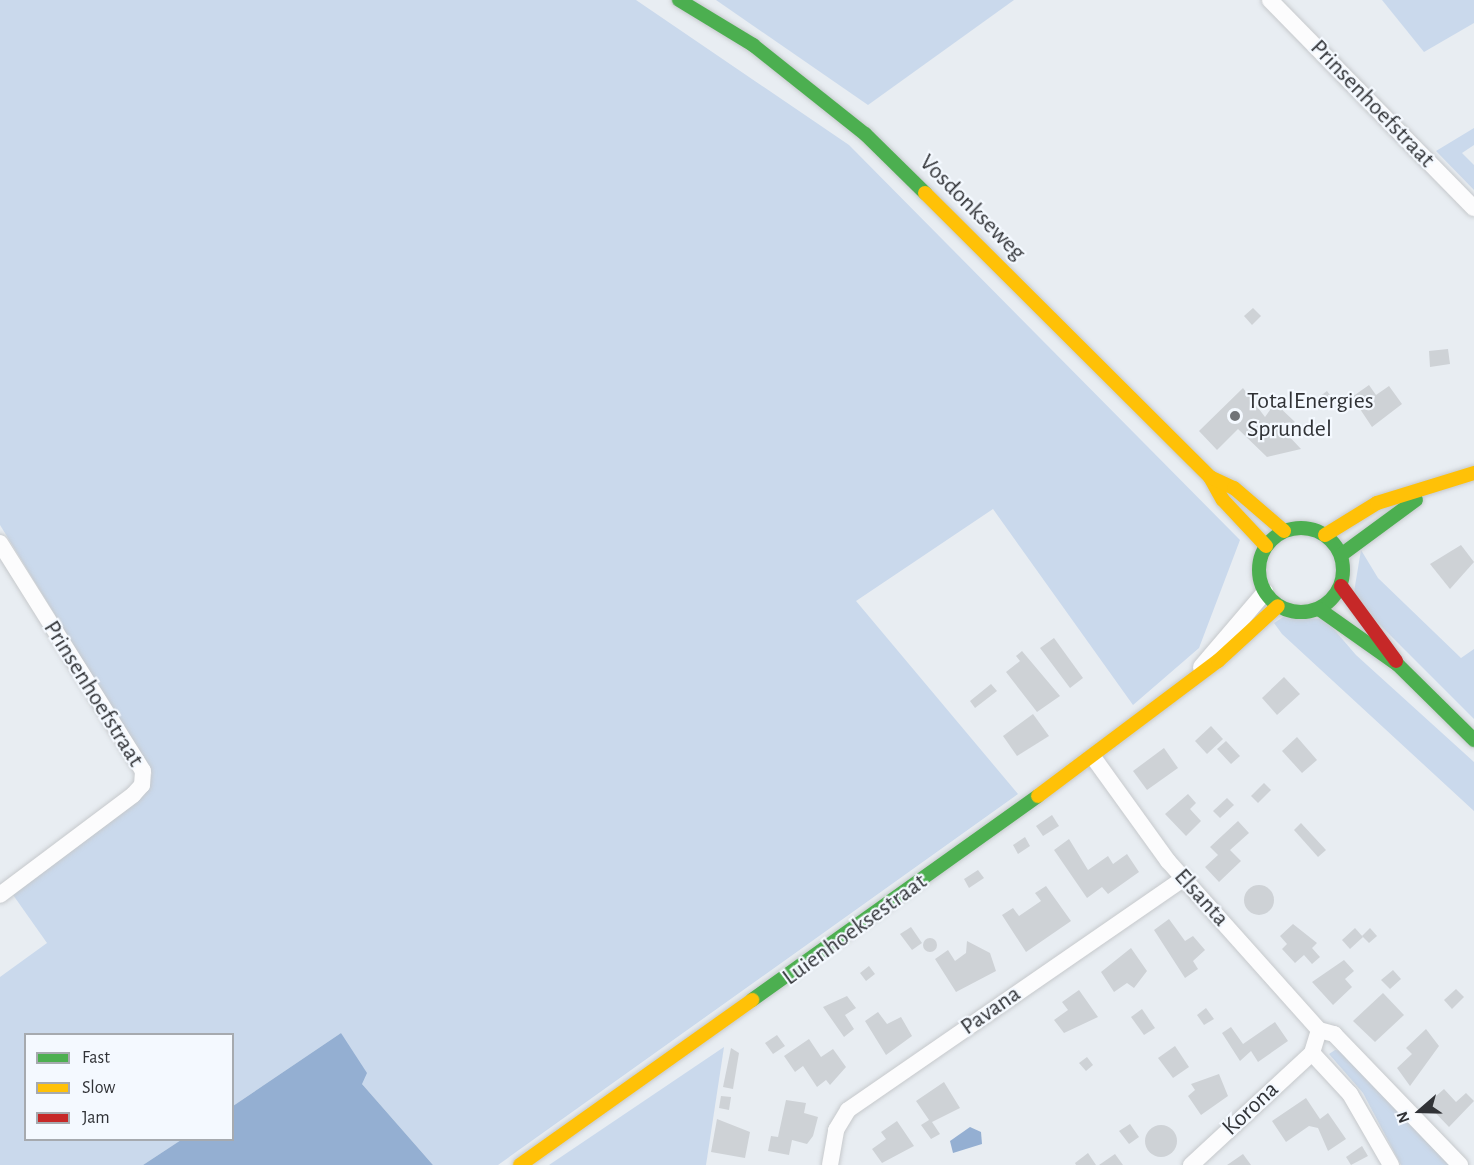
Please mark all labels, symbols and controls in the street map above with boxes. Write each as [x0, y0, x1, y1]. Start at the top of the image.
street label: Prinsenhoefstraat [1304, 34, 1440, 174]
street label: Vosdonkseweg [913, 149, 1031, 267]
place label: TotalEnergies Sprundel [1247, 388, 1374, 444]
marker: TotalEnergies Sprundel [1228, 409, 1242, 423]
street label: Prinsenhoefstraat [37, 616, 149, 772]
street label: Elsanta [1167, 863, 1235, 933]
street label: Luienhoeksestraat [777, 868, 933, 992]
street label: Pavana [955, 980, 1027, 1042]
legend [24, 1033, 234, 1141]
text: Fast [82, 1049, 110, 1067]
street label: Korona [1217, 1076, 1285, 1142]
text: Slow [82, 1079, 115, 1097]
north arrow [1390, 1081, 1450, 1141]
text: Jam [82, 1109, 110, 1127]
text: N [1394, 1109, 1413, 1125]

